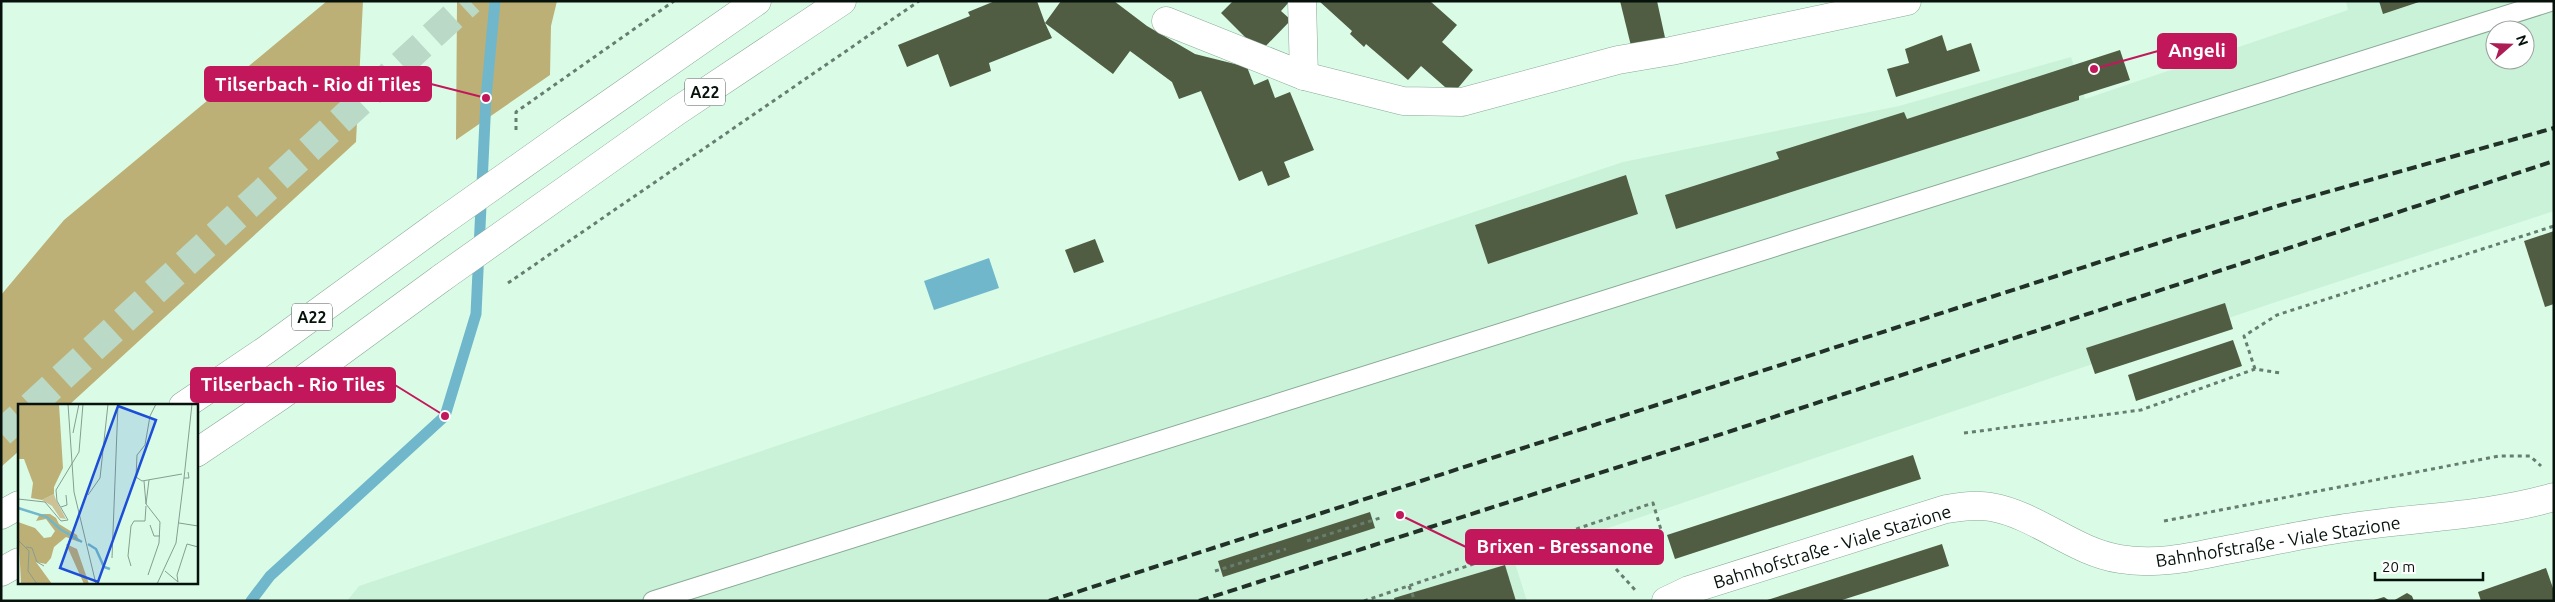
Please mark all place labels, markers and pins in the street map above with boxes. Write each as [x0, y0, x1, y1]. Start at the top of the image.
callout: Angeli [2158, 34, 2236, 68]
callout: Tilserbach - Rio di Tiles [205, 67, 431, 101]
callout: Tilserbach - Rio Tiles [191, 368, 395, 402]
callout: Brixen - Bressanone [1466, 530, 1663, 564]

